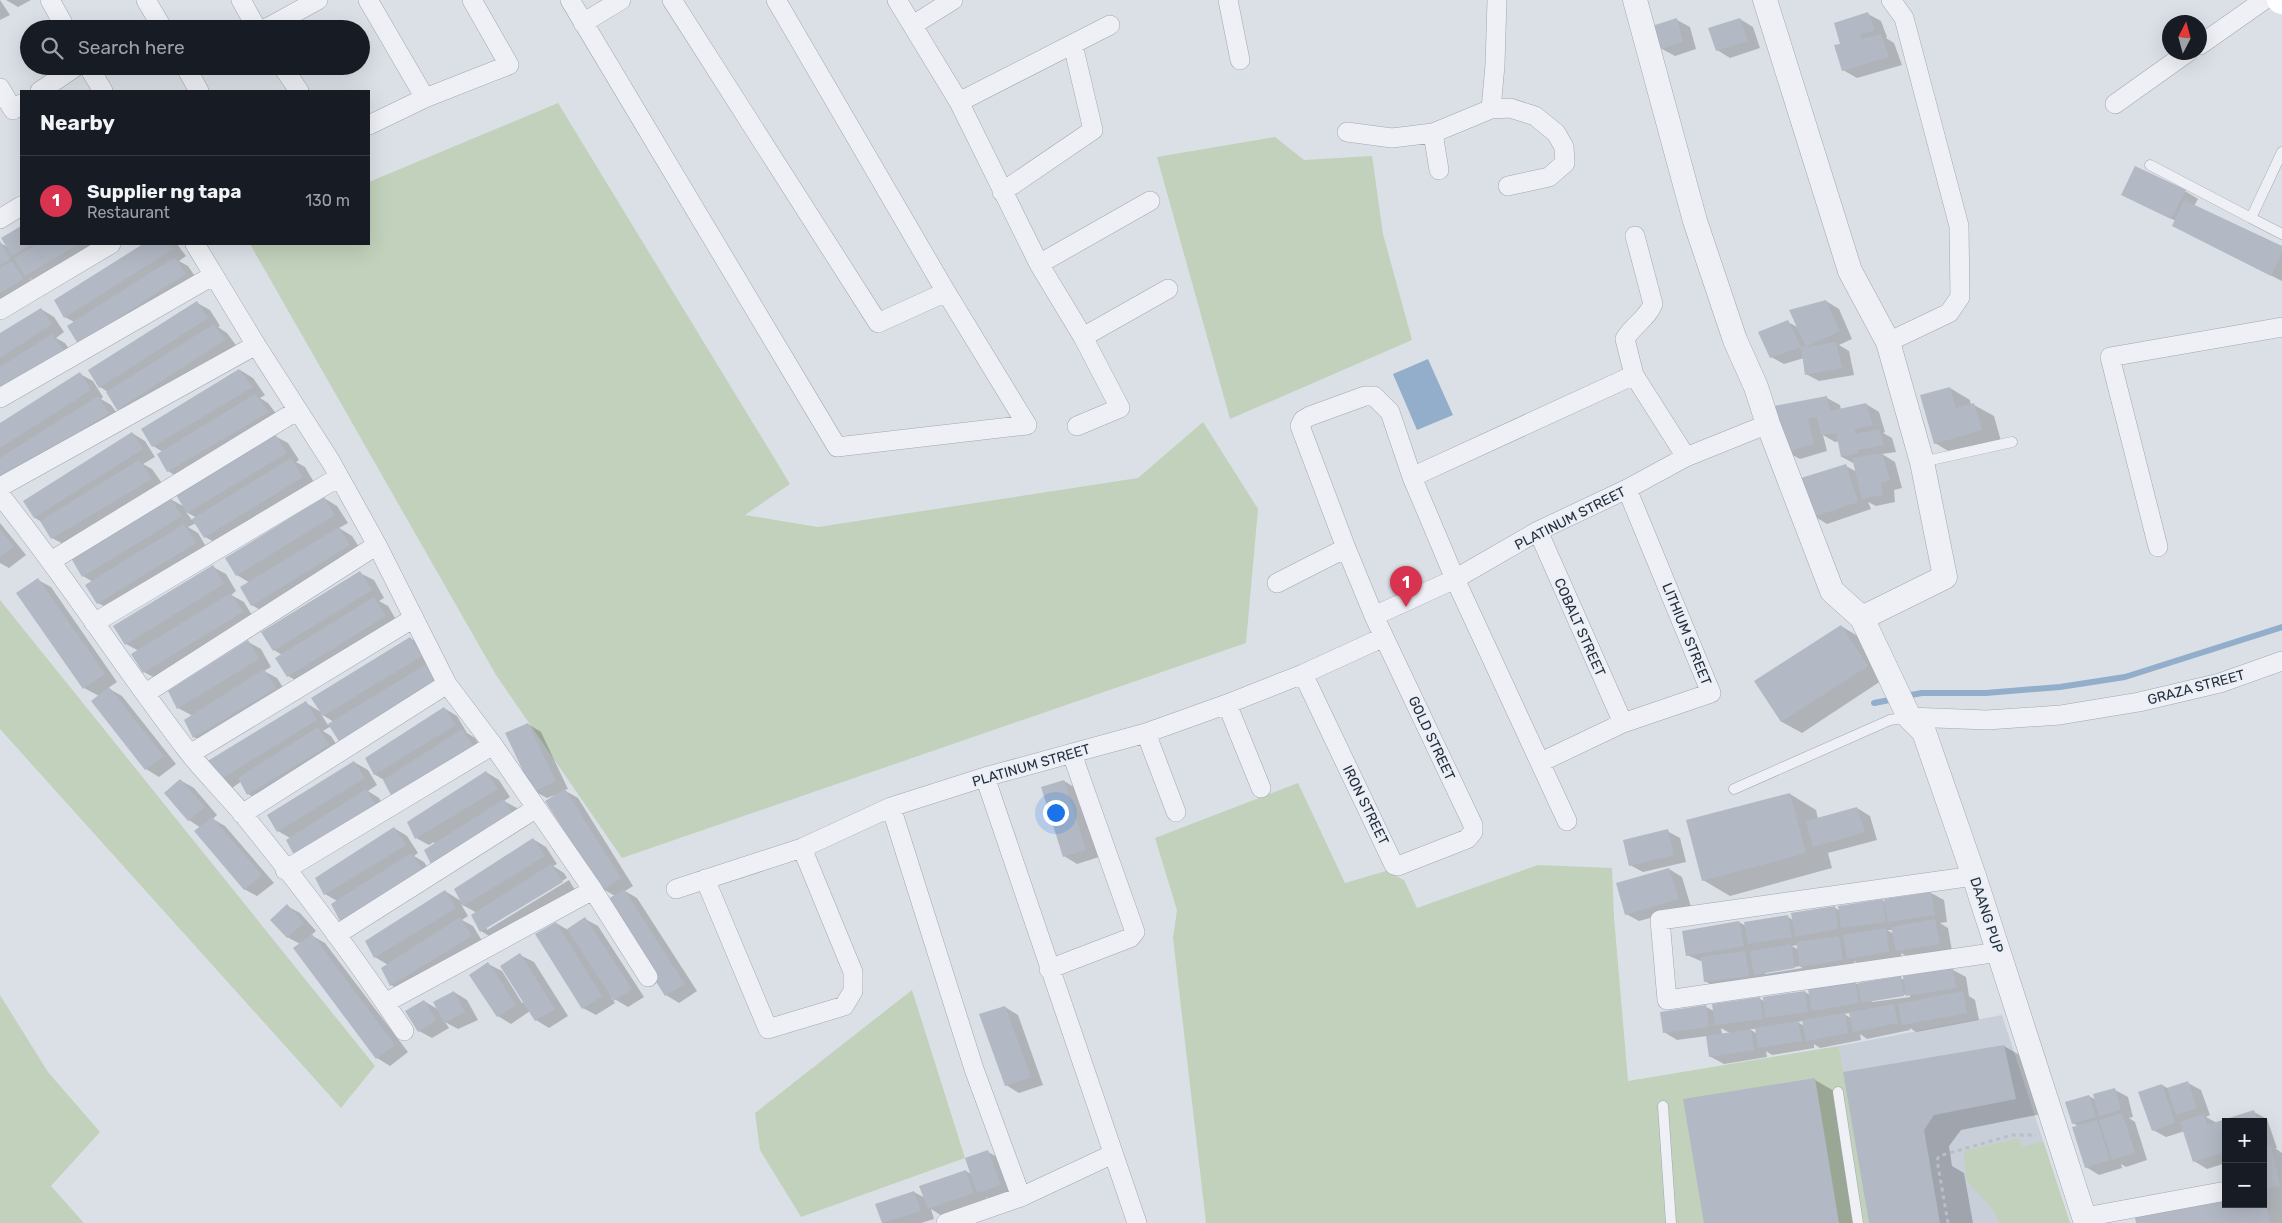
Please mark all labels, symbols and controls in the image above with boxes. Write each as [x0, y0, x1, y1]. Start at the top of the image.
north arrow [2162, 15, 2207, 60]
search box [20, 20, 370, 75]
icon: search [38, 34, 66, 62]
text: Search here [78, 36, 185, 59]
text: Nearby [40, 110, 115, 135]
text: Supplier ng tapa [87, 180, 241, 203]
text: 1 [52, 191, 60, 210]
text: 130 m [305, 191, 350, 210]
text: Restaurant [87, 203, 170, 222]
street label: PLATINUM STREET [1512, 483, 1629, 554]
pin: 1 [1390, 566, 1422, 607]
street label: COBALT STREET [1550, 575, 1609, 679]
street label: LITHIUM STREET [1658, 581, 1715, 688]
street label: GRAZA STREET [2146, 666, 2247, 709]
street label: GOLD STREET [1405, 693, 1458, 783]
street label: PLATINUM STREET [970, 740, 1092, 790]
street label: IRON STREET [1339, 763, 1392, 848]
your location [1043, 800, 1069, 826]
street label: DAANG PUP [1966, 875, 2007, 955]
map controls [2222, 1118, 2267, 1208]
button: + [2222, 1118, 2267, 1163]
button: − [2222, 1163, 2267, 1208]

